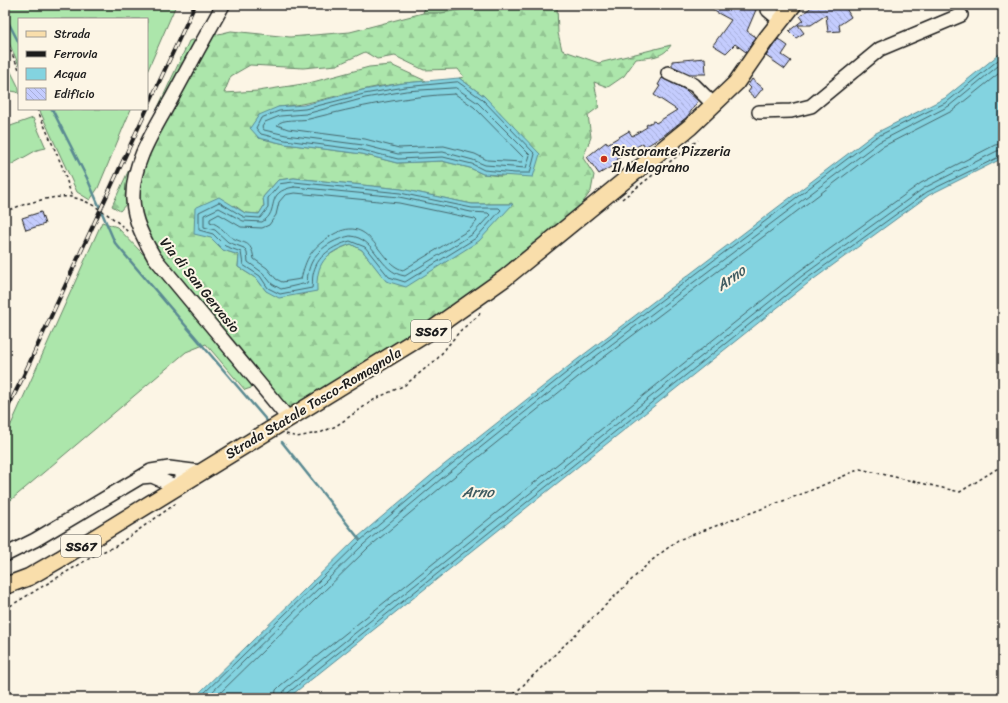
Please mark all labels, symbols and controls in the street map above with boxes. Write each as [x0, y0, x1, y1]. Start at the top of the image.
legend [18, 18, 148, 110]
text: Strada [54, 23, 91, 45]
text: Ferrovia [54, 43, 98, 65]
text: Acqua [53, 63, 87, 85]
text: Edificio [54, 83, 94, 105]
place label: Ristorante Pizzeria Il Melograno [611, 139, 731, 180]
marker: Ristorante Pizzeria Il Melograno [599, 154, 609, 164]
street label: Via di San Gervasio [153, 232, 246, 339]
water label: Arno [710, 257, 753, 298]
road number: SS67 [411, 320, 451, 342]
street label: Strada Statale Tosco-Romagnola [220, 340, 407, 466]
water label: Arno [461, 479, 495, 505]
road number: SS67 [61, 535, 101, 557]

